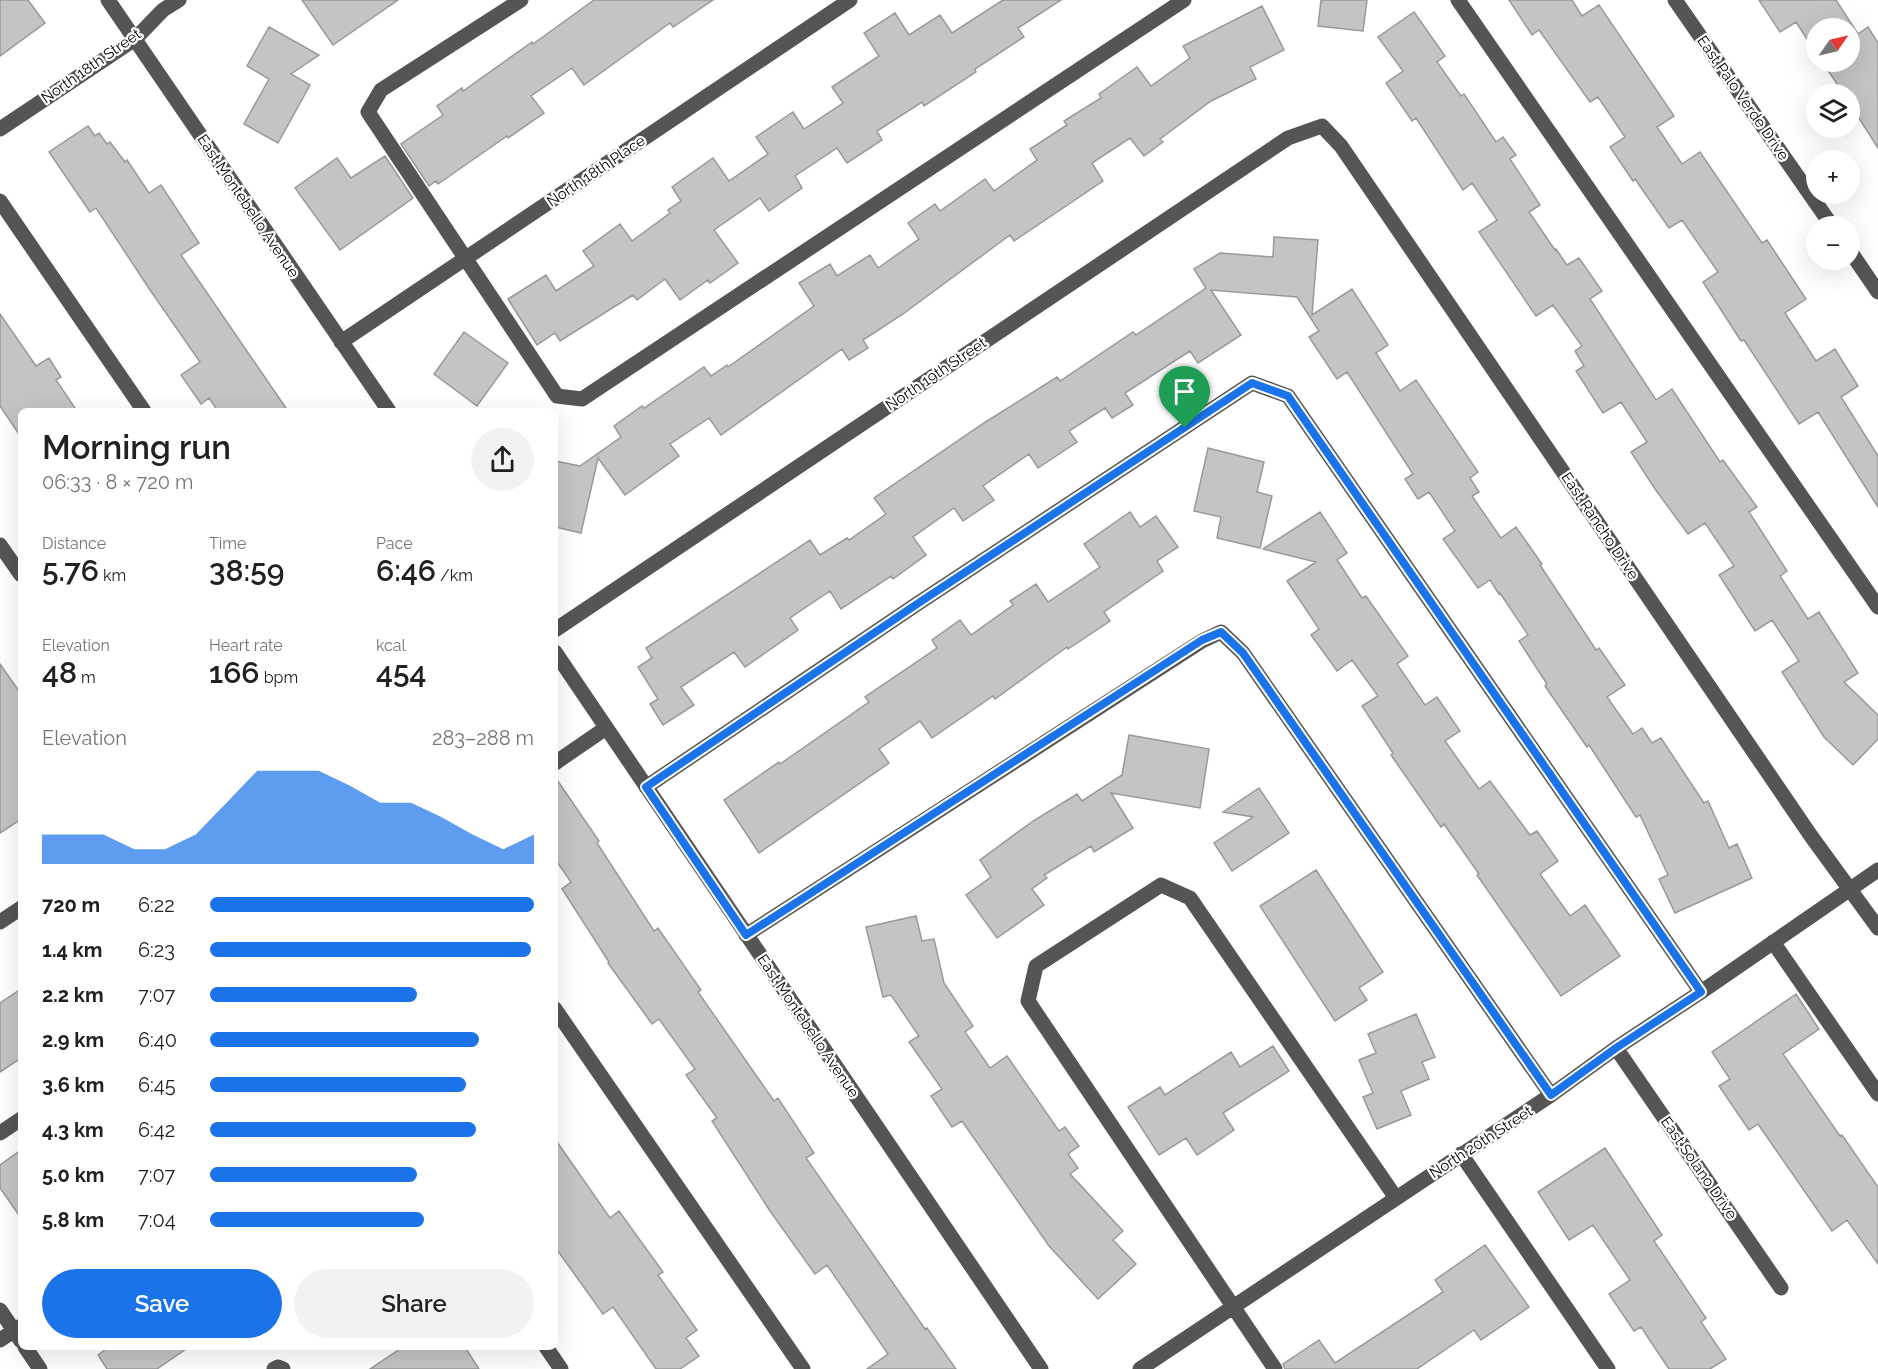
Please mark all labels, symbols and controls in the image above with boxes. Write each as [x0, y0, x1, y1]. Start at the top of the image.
north arrow [1806, 18, 1860, 72]
map controls [1806, 18, 1860, 270]
street label: North 18th Street [38, 25, 144, 107]
street label: East Palo Verde Drive [1693, 32, 1793, 164]
button: layers [1806, 84, 1860, 138]
street label: East Montebello Avenue [193, 131, 303, 281]
street label: North 18th Place [543, 131, 649, 211]
button: + [1806, 150, 1860, 204]
button: − [1806, 216, 1860, 270]
street label: North 19th Street [882, 334, 990, 414]
pin [1159, 366, 1210, 428]
icon: arrive [1168, 375, 1201, 408]
text: Morning run [42, 428, 231, 467]
button: share [471, 428, 534, 491]
street label: East Rancho Drive [1557, 469, 1643, 583]
text: 06:33 · 8 × 720 m [42, 470, 193, 494]
text: Distance [42, 534, 106, 553]
text: Time [209, 534, 246, 553]
text: Pace [376, 534, 413, 553]
text: 5.76 [42, 553, 99, 588]
text: 38:59 [209, 553, 284, 588]
text: 6:46 [376, 553, 436, 588]
text: km [99, 566, 126, 585]
text: /km [436, 566, 473, 585]
text: Elevation [42, 636, 110, 655]
text: Heart rate [209, 636, 283, 655]
text: kcal [376, 636, 406, 655]
text: 48 [42, 655, 77, 690]
text: 166 [209, 655, 260, 690]
text: 454 [376, 655, 426, 690]
text: m [77, 668, 96, 687]
text: bpm [260, 668, 298, 687]
text: Elevation [42, 726, 127, 750]
text: 283–288 m [432, 726, 534, 750]
text: 720 m [42, 893, 100, 917]
text: 6:22 [138, 893, 175, 917]
text: 1.4 km [42, 938, 102, 962]
text: 6:23 [138, 938, 175, 962]
street label: East Montebello Avenue [753, 951, 863, 1101]
text: 2.2 km [42, 983, 104, 1007]
text: 7:07 [138, 983, 175, 1007]
text: 2.9 km [42, 1028, 104, 1052]
text: 6:40 [138, 1028, 177, 1052]
text: 3.6 km [42, 1073, 104, 1097]
text: 6:45 [138, 1073, 176, 1097]
street label: North 20th Street [1426, 1102, 1536, 1182]
street label: East Solano Drive [1657, 1113, 1741, 1223]
text: 4.3 km [42, 1118, 104, 1142]
text: 6:42 [138, 1118, 175, 1142]
text: 5.0 km [42, 1163, 104, 1187]
text: 7:07 [138, 1163, 175, 1187]
text: 5.8 km [42, 1208, 104, 1232]
text: 7:04 [138, 1208, 176, 1232]
button: Save [42, 1269, 282, 1338]
button: Share [294, 1269, 534, 1338]

